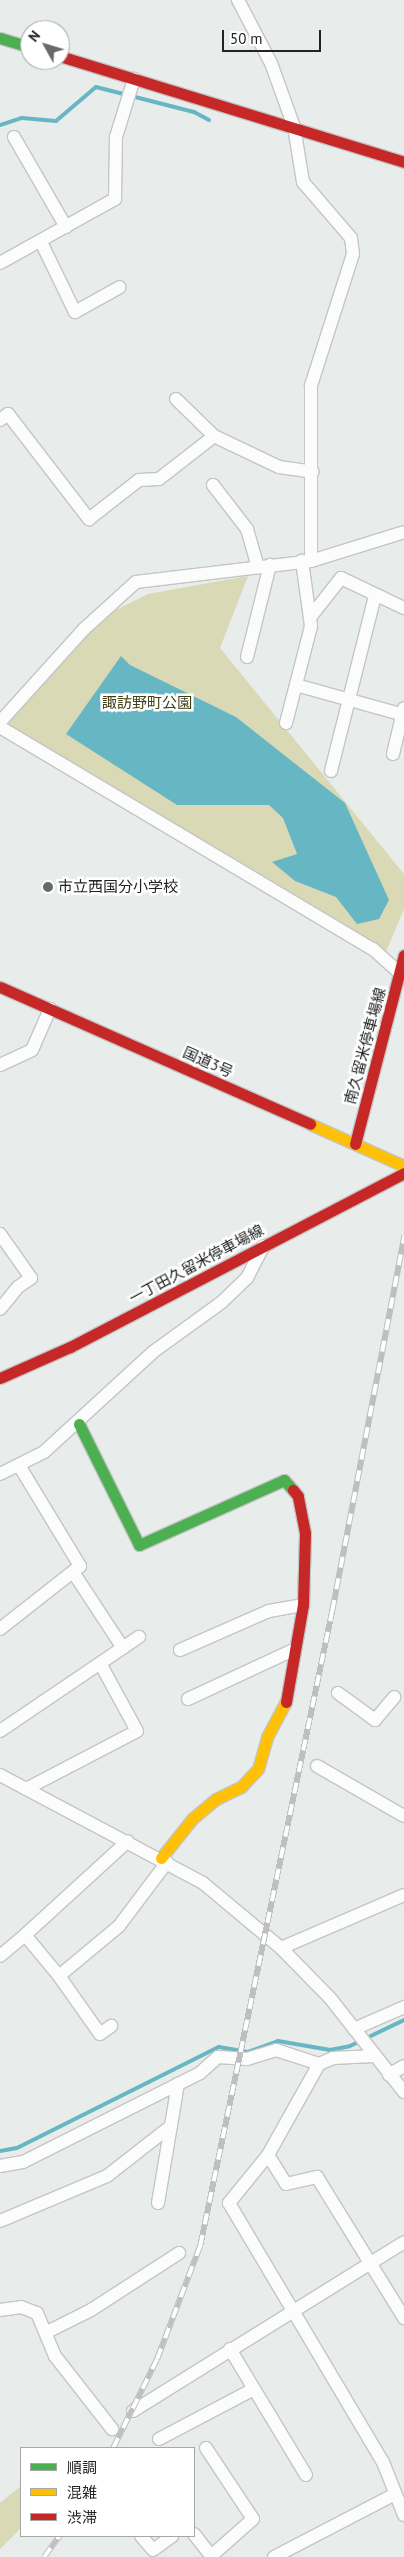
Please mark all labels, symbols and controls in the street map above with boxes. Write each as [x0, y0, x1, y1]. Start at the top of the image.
north arrow [20, 20, 70, 70]
scale bar [224, 20, 323, 52]
text: N [24, 27, 44, 45]
text: 50 m [230, 29, 263, 48]
park label: 諏訪野町公園 [102, 694, 192, 712]
place label: 市立西国分小学校 [58, 878, 178, 896]
marker: 市立西国分小学校 [42, 881, 54, 893]
street label: 南久留米停車場線 [341, 986, 389, 1106]
street label: 国道3号 [180, 1043, 236, 1081]
street label: 一丁田久留米停車場線 [126, 1221, 266, 1307]
legend [20, 2447, 195, 2537]
text: 順調 [67, 2458, 97, 2477]
text: 混雑 [67, 2483, 97, 2502]
text: 渋滞 [67, 2508, 97, 2527]

